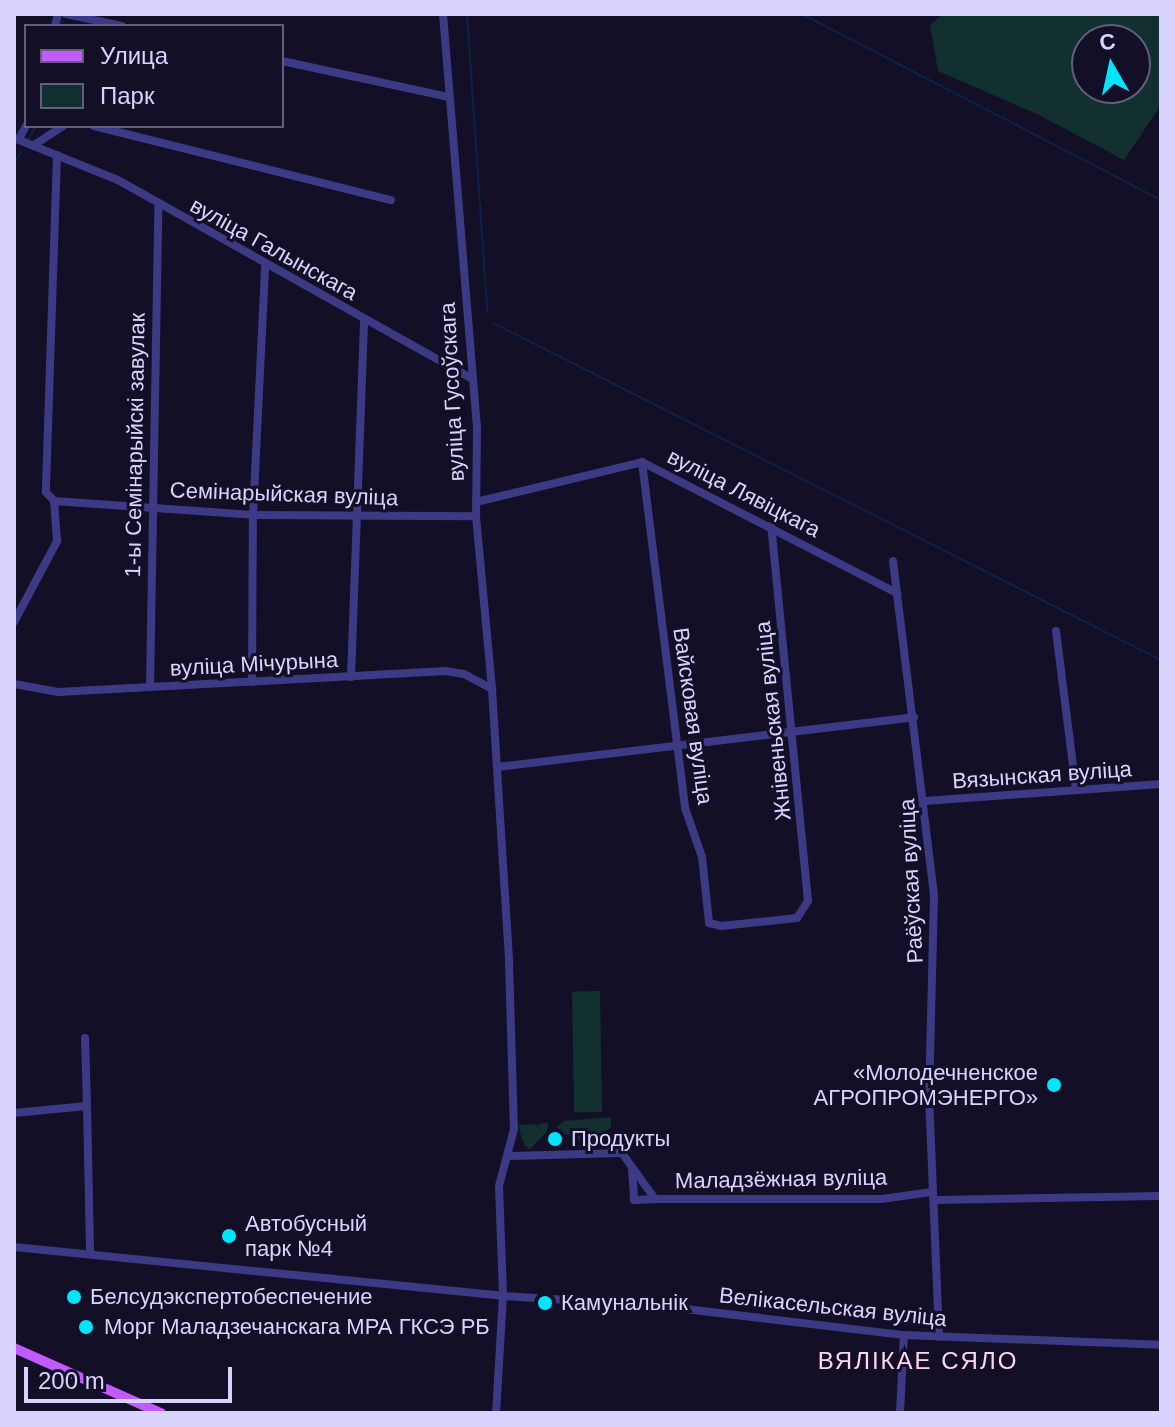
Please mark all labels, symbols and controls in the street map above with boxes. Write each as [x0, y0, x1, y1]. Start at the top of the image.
legend [24, 24, 284, 128]
north arrow [1071, 24, 1151, 104]
text: С [1098, 28, 1117, 55]
text: Улица [100, 42, 168, 69]
text: Парк [100, 82, 154, 109]
street label: вуліца Галынскага [186, 192, 362, 306]
street label: вуліца Гусоўскага [434, 302, 470, 482]
street label: 1-ы Семінарыйскі завулак [119, 312, 151, 578]
street label: вуліца Лявіцкага [663, 443, 825, 543]
street label: Семінарыйская вуліца [169, 477, 399, 511]
street label: Жнівеньская вуліца [749, 620, 797, 822]
street label: Вайсковая вуліца [668, 626, 718, 806]
street label: вуліца Мічурына [169, 646, 339, 682]
street label: Вязынская вуліца [951, 756, 1133, 794]
street label: Раёўская вуліца [893, 798, 929, 964]
place label: «Молодечненское АГРОПРОМЭНЕРГО» [814, 1059, 1038, 1110]
marker: «Молодечненское АГРОПРОМЭНЕРГО» [1045, 1076, 1063, 1094]
place label: Продукты [571, 1126, 670, 1152]
marker: Продукты [546, 1130, 564, 1148]
street label: Маладзёжная вуліца [675, 1164, 887, 1194]
place label: Автобусный парк №4 [245, 1210, 367, 1262]
marker: Автобусный парк №4 [220, 1227, 238, 1245]
street label: Велікасельская вуліца [718, 1282, 948, 1332]
place label: Белсудэкспертобеспечение [90, 1284, 373, 1310]
marker: Белсудэкспертобеспечение [65, 1288, 83, 1306]
place label: Камунальнік [561, 1290, 688, 1316]
marker: Камунальнік [536, 1294, 554, 1312]
place label: Морг Маладзечанскага МРА ГКСЭ РБ [104, 1314, 490, 1340]
marker: Морг Маладзечанскага МРА ГКСЭ РБ [75, 1316, 97, 1338]
district label: ВЯЛІКАЕ СЯЛО [818, 1347, 1018, 1375]
scale bar [28, 1351, 236, 1401]
text: 200 m [38, 1367, 105, 1394]

